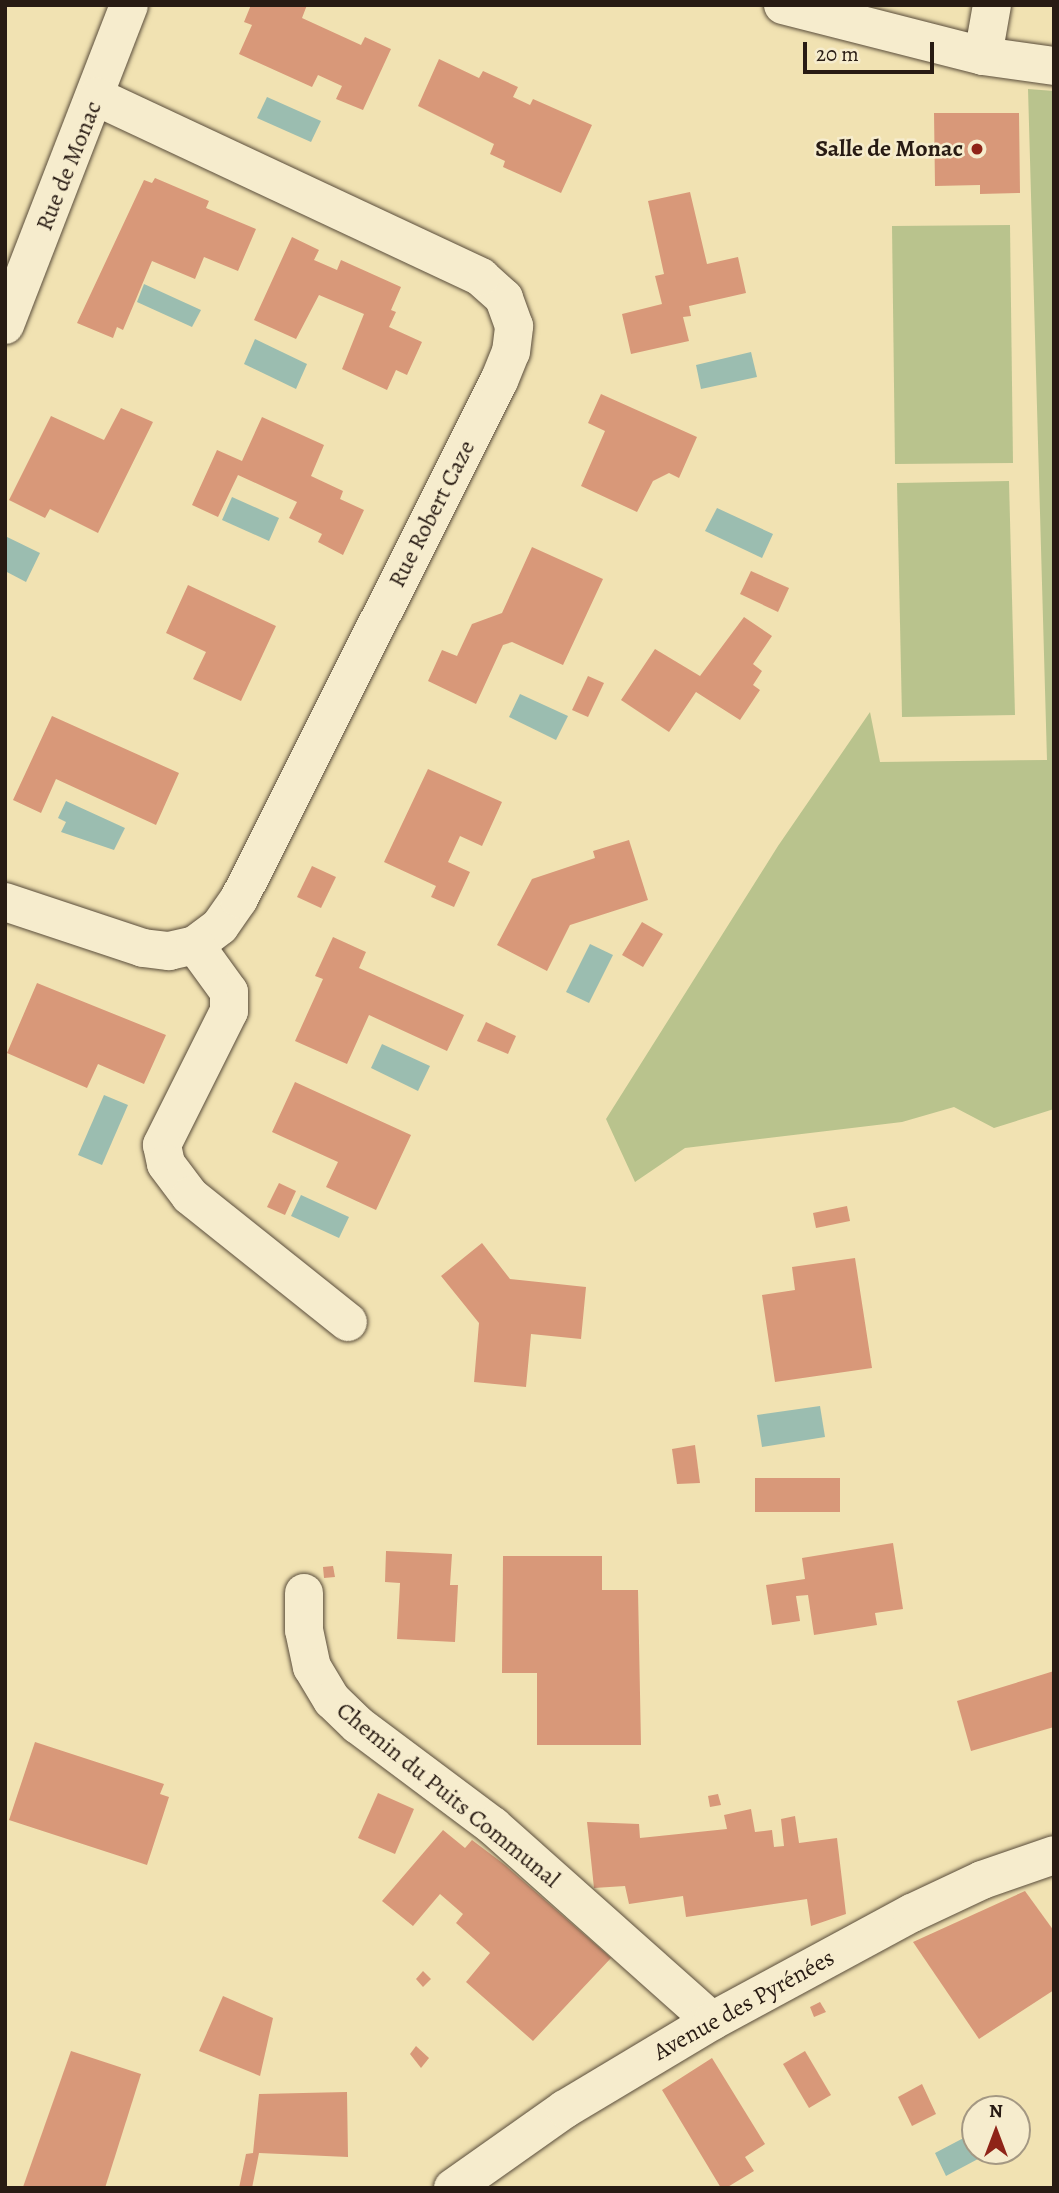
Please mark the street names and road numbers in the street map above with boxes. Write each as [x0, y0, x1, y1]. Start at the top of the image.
street label: Rue de Monac [30, 97, 108, 235]
street label: Rue Robert Caze [383, 436, 481, 592]
street label: Chemin du Puits Communal [331, 1696, 565, 1894]
street label: Avenue des Pyrénées [648, 1943, 840, 2067]

